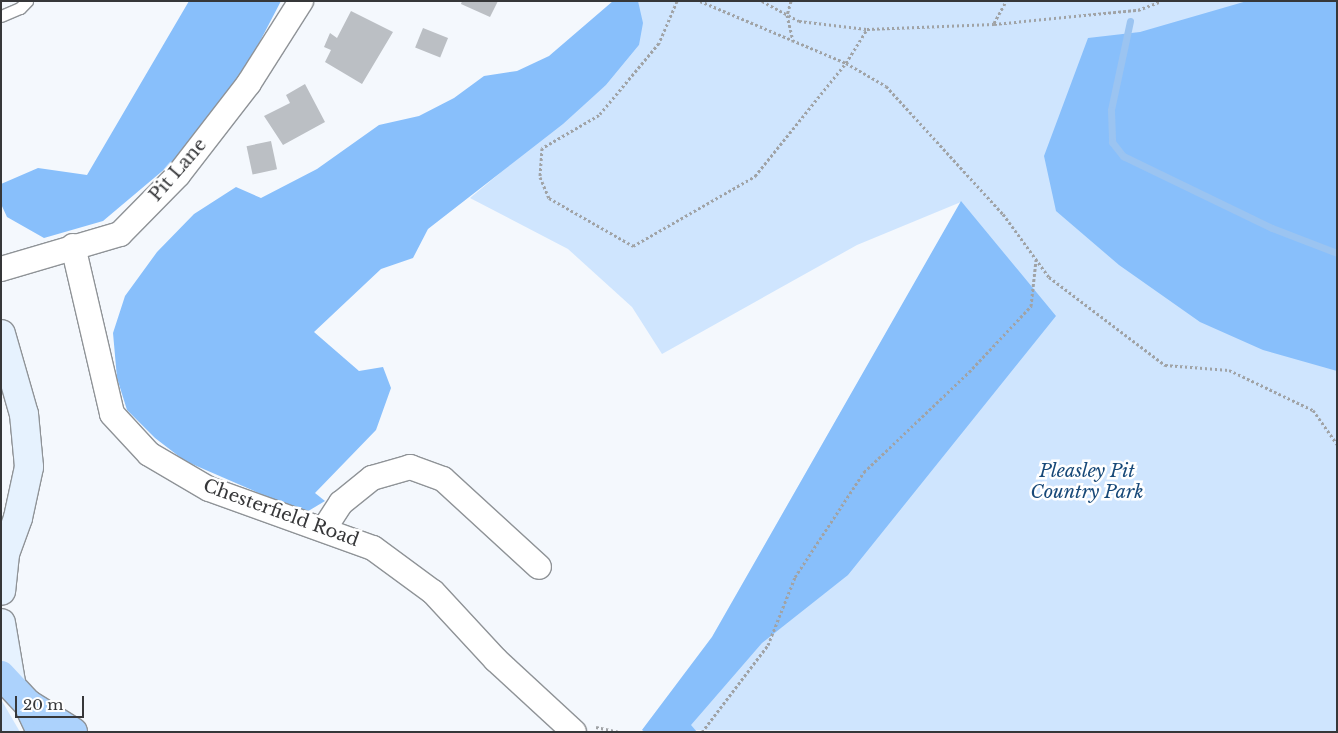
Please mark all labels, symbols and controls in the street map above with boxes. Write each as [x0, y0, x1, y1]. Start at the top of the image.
street label: Pit Lane [145, 134, 211, 206]
park label: Pleasley Pit Country Park [1031, 461, 1143, 504]
street label: Chesterfield Road [200, 475, 362, 551]
scale bar [18, 686, 86, 718]
text: 20 m [23, 695, 63, 714]

